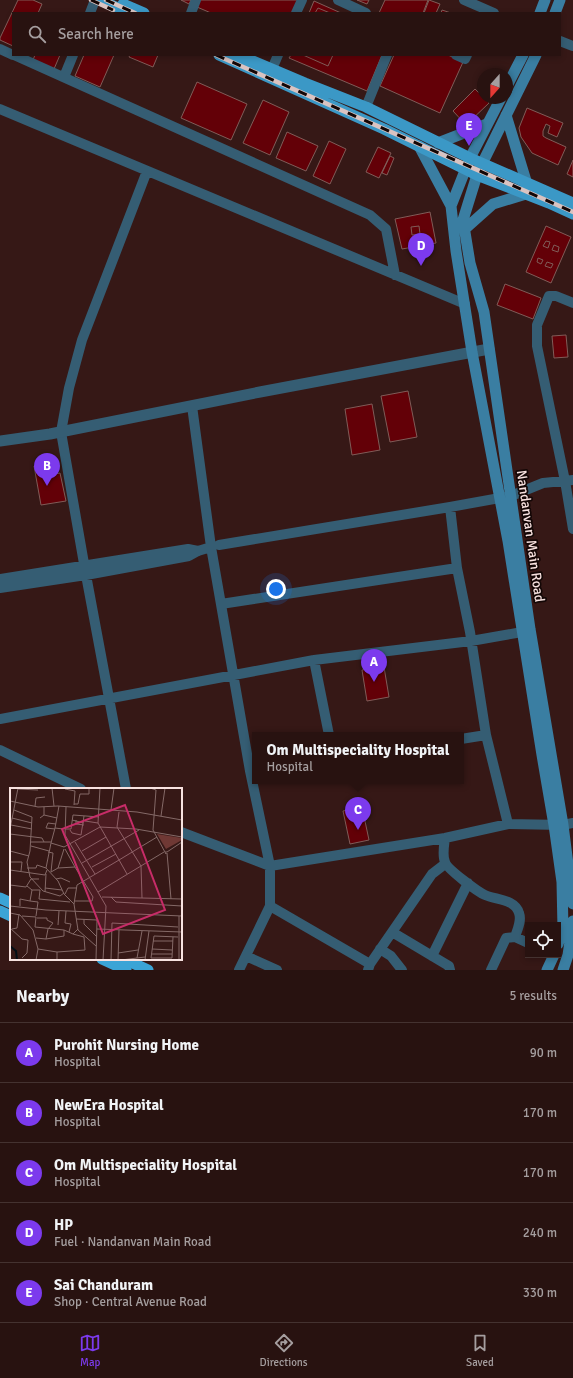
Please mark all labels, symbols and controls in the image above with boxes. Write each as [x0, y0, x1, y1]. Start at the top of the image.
search box [12, 12, 561, 56]
icon: search [26, 23, 48, 45]
text: Search here [58, 25, 134, 43]
north arrow [477, 68, 513, 104]
pin: E [456, 113, 482, 146]
pin: D [408, 233, 434, 266]
pin: B [34, 453, 60, 486]
street label: Nandanvan Main Road [513, 469, 548, 603]
your location [266, 579, 286, 599]
pin: A [361, 649, 387, 682]
popup [252, 732, 464, 784]
text: Om Multispeciality Hospital [266, 741, 450, 759]
text: Hospital [266, 759, 313, 775]
inset map [10, 788, 182, 960]
pin: C [345, 797, 371, 830]
map controls [525, 922, 561, 958]
button: locate [525, 922, 561, 958]
text: Nearby [16, 986, 69, 1007]
text: 5 results [509, 988, 557, 1004]
text: Purohit Nursing Home [54, 1036, 199, 1054]
text: A [25, 1045, 33, 1061]
text: 90 m [530, 1045, 557, 1061]
text: Hospital [54, 1054, 101, 1070]
text: NewEra Hospital [54, 1096, 164, 1114]
text: B [25, 1105, 33, 1121]
text: 170 m [523, 1105, 557, 1121]
text: Hospital [54, 1114, 101, 1130]
text: Om Multispeciality Hospital [54, 1156, 237, 1174]
text: C [25, 1165, 33, 1181]
text: 170 m [523, 1165, 557, 1181]
text: Hospital [54, 1174, 101, 1190]
text: HP [54, 1216, 73, 1234]
text: D [25, 1225, 33, 1241]
text: 240 m [523, 1225, 557, 1241]
text: Fuel · Nandanvan Main Road [54, 1234, 211, 1250]
text: Sai Chanduram [54, 1276, 153, 1294]
text: E [25, 1285, 33, 1301]
text: 330 m [523, 1285, 557, 1301]
text: Shop · Central Avenue Road [54, 1294, 207, 1310]
tab: Map [79, 1332, 101, 1369]
tab: Directions [260, 1332, 308, 1369]
tab: Saved [466, 1332, 494, 1369]

